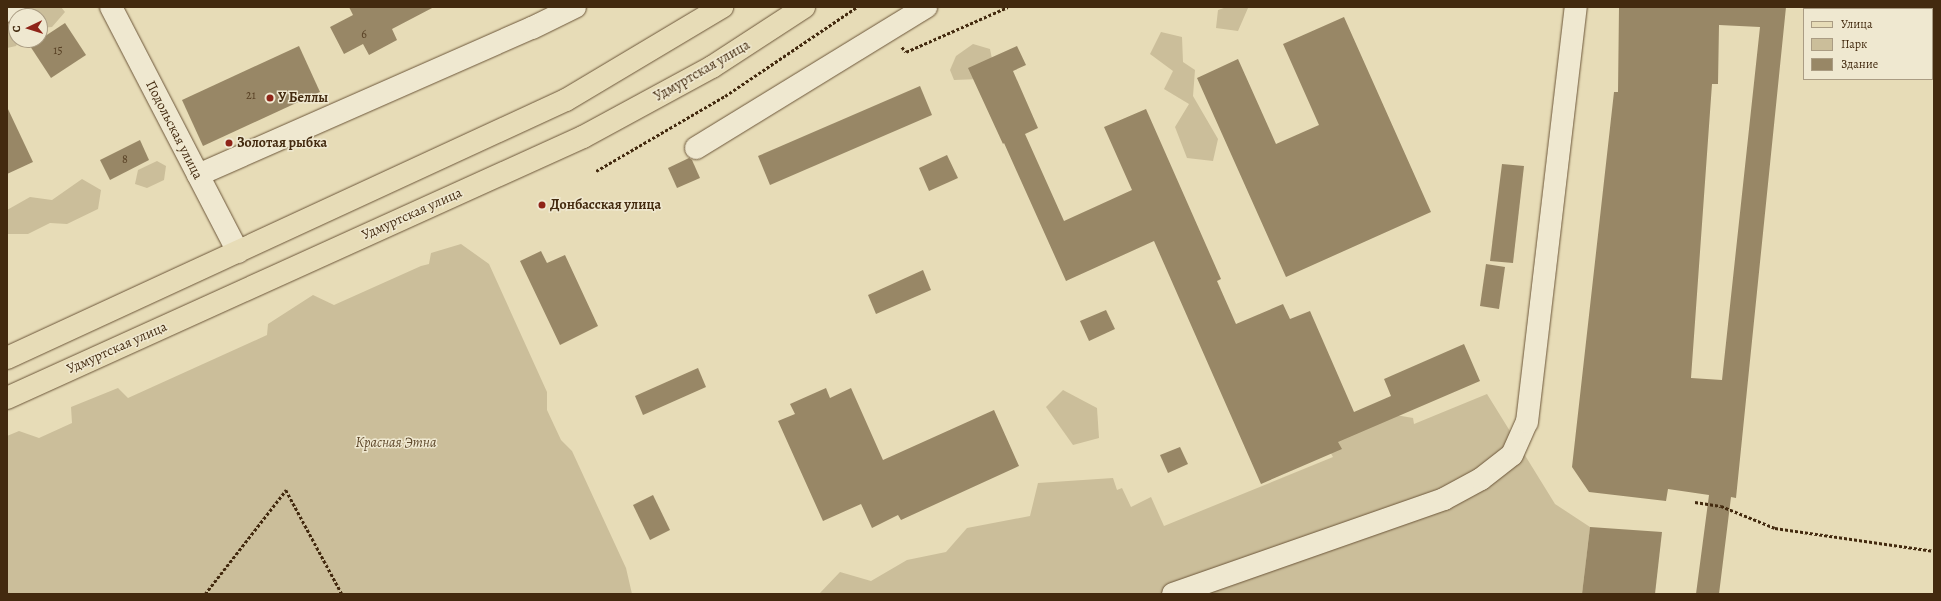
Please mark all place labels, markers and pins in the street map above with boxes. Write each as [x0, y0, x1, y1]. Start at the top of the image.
place label: У Беллы [278, 90, 328, 106]
marker: У Беллы [265, 93, 275, 103]
place label: Золотая рыбка [237, 135, 327, 151]
marker: Золотая рыбка [224, 138, 234, 148]
place label: Донбасская улица [550, 197, 661, 213]
marker: Донбасская улица [537, 200, 547, 210]

